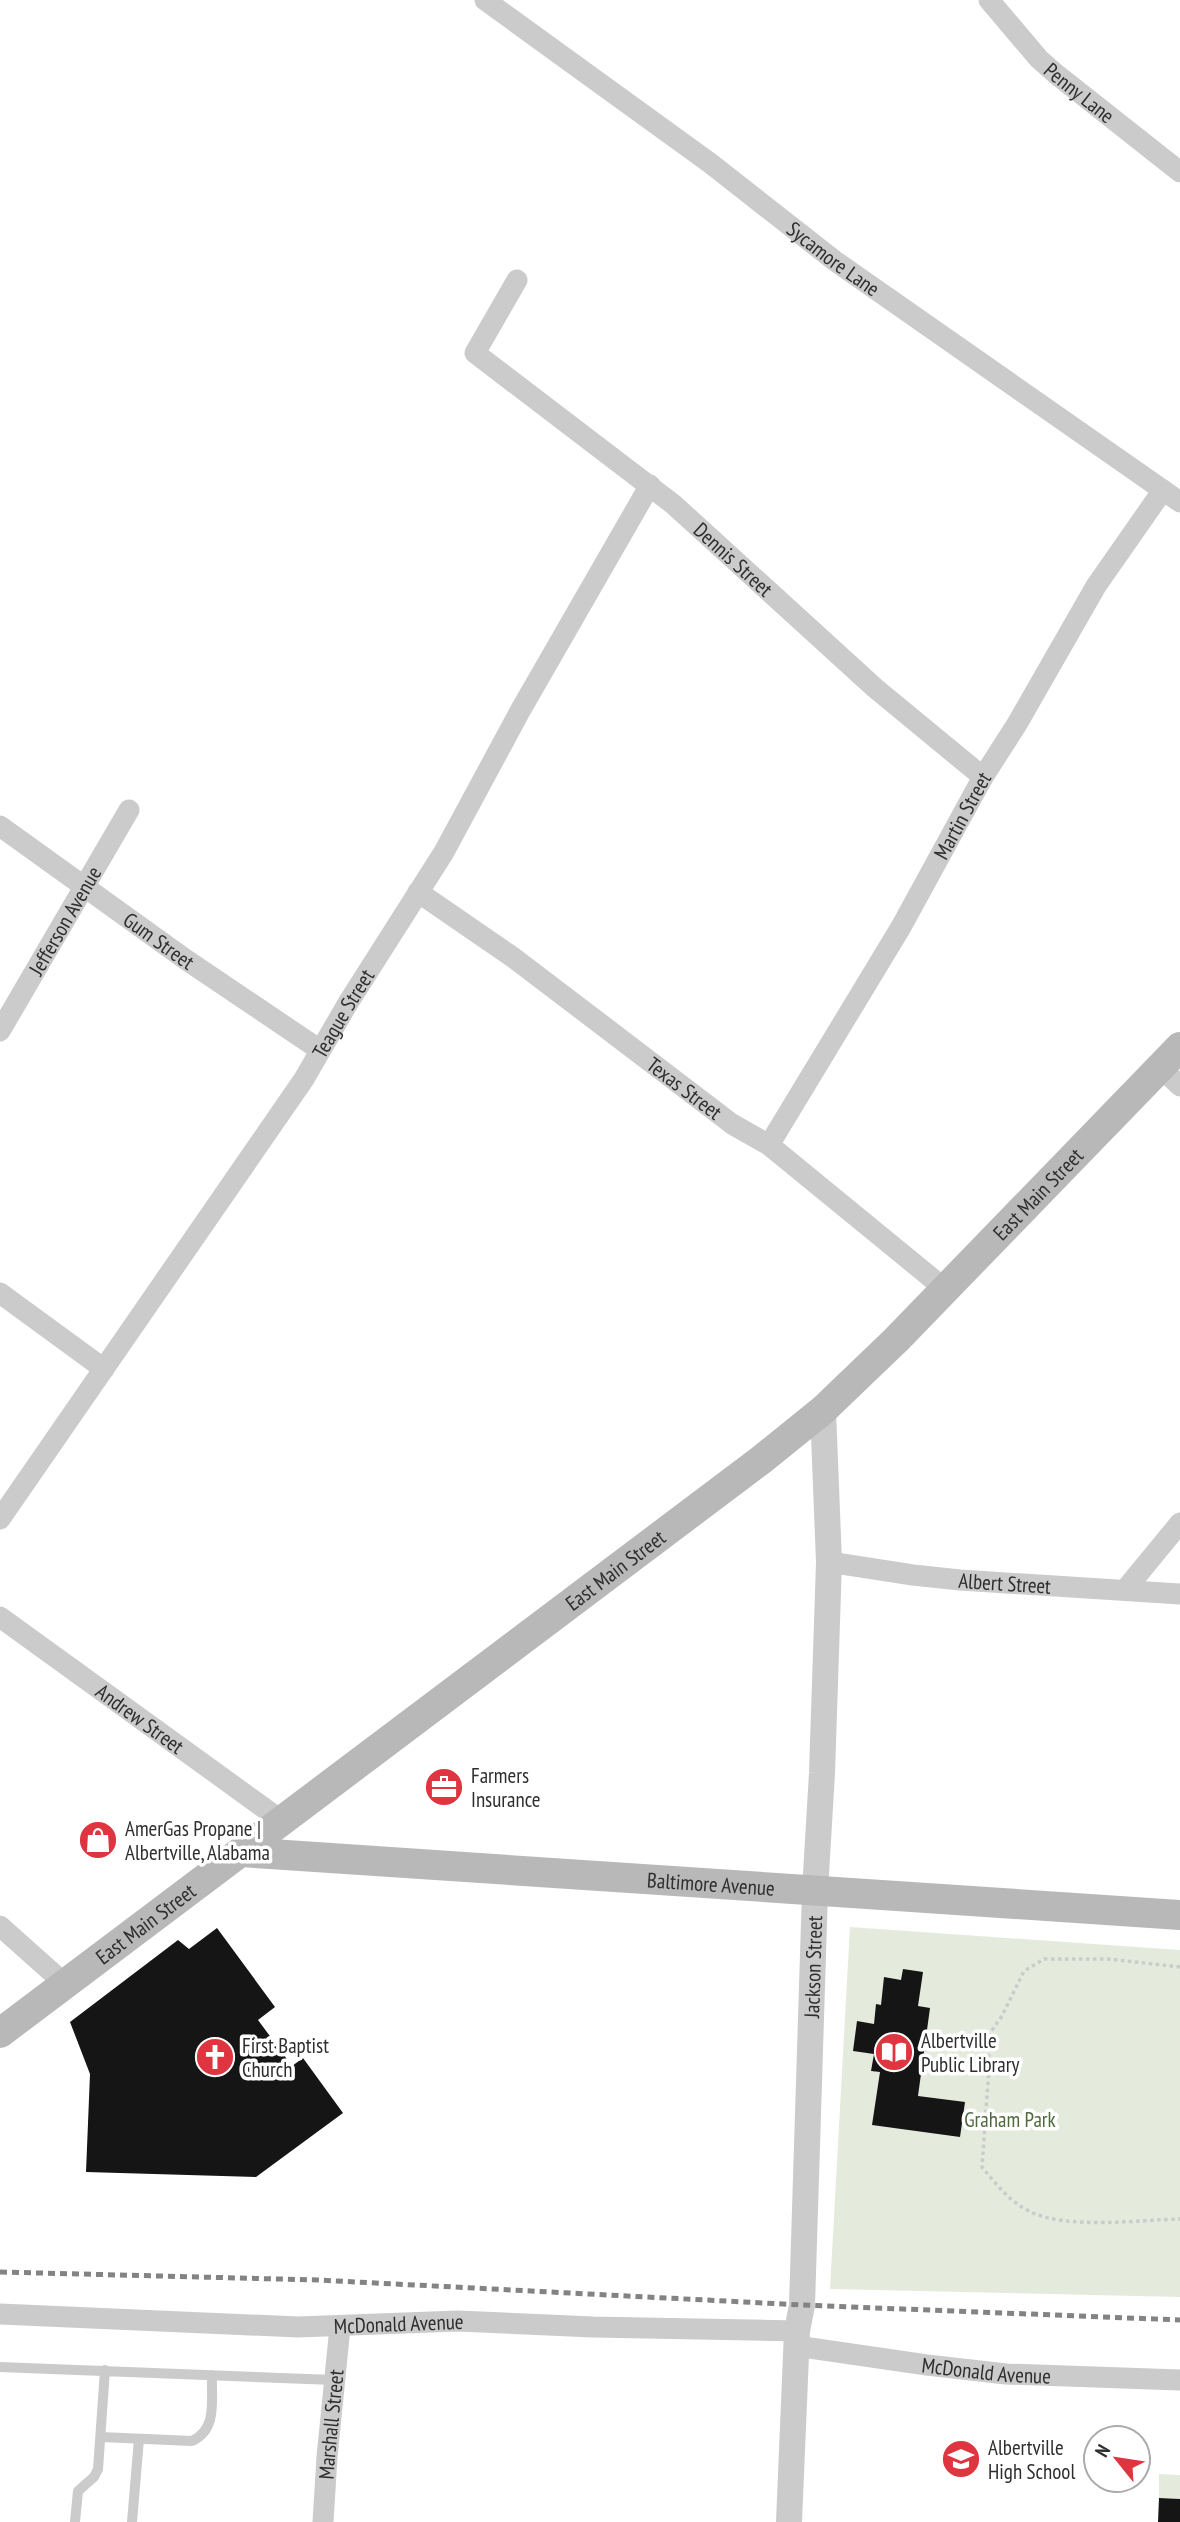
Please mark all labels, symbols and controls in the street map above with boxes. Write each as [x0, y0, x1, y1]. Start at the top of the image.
street label: Penny Lane [1039, 56, 1120, 129]
street label: Sycamore Lane [782, 215, 885, 302]
street label: Dennis Street [688, 516, 779, 602]
street label: Martin Street [927, 766, 997, 864]
street label: Jefferson Avenue [22, 861, 107, 981]
street label: Gum Street [118, 906, 200, 975]
street label: Teague Street [306, 964, 380, 1063]
street label: Texas Street [642, 1051, 728, 1125]
street label: East Main Street [987, 1142, 1089, 1246]
street label: East Main Street [560, 1523, 671, 1616]
street label: Albert Street [958, 1566, 1052, 1599]
street label: Andrew Street [91, 1677, 190, 1760]
place label: Farmers Insurance [471, 1762, 541, 1813]
office icon: Farmers Insurance [423, 1766, 465, 1808]
place label: AmerGas Propane | Albertville, Alabama [125, 1815, 270, 1866]
shop icon: AmerGas Propane | Albertville, Alabama [77, 1819, 119, 1861]
street label: Baltimore Avenue [646, 1866, 776, 1901]
street label: East Main Street [90, 1877, 201, 1970]
street label: Jackson Street [797, 1915, 828, 2019]
place label: Albertville Public Library [921, 2027, 1019, 2078]
library icon: Albertville Public Library [873, 2031, 915, 2073]
place label: First Baptist Church [242, 2032, 329, 2083]
church icon: First Baptist Church [194, 2036, 236, 2078]
park label: Graham Park [964, 2106, 1056, 2133]
street label: McDonald Avenue [333, 2307, 464, 2339]
street label: McDonald Avenue [920, 2351, 1051, 2389]
street label: Marshall Street [312, 2368, 349, 2480]
north arrow [1082, 2424, 1152, 2494]
place label: Albertville High School [988, 2434, 1075, 2485]
school or university icon: Albertville High School [940, 2438, 982, 2480]
text: N [1089, 2440, 1115, 2461]

